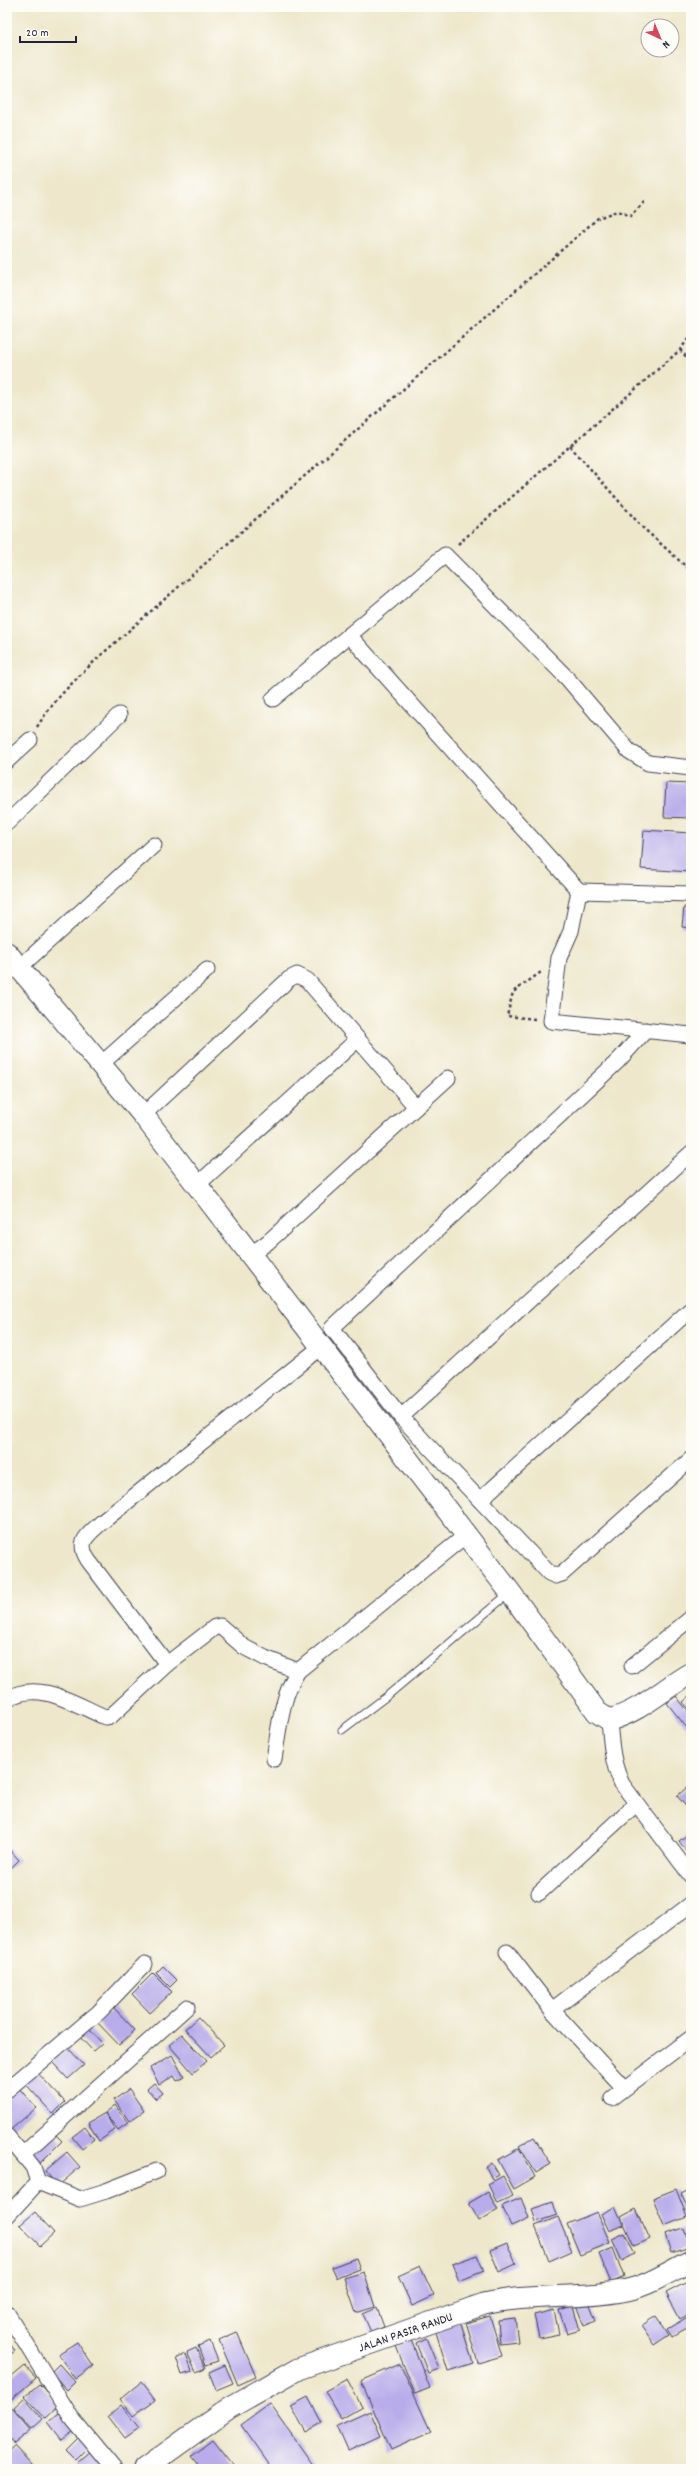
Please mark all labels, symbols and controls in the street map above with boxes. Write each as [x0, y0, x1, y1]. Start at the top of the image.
scale bar [20, 18, 76, 44]
north arrow [640, 18, 680, 58]
text: 20 m [26, 25, 49, 42]
text: N [658, 36, 673, 52]
street label: JALAN PASIR RANDU [356, 2308, 455, 2358]

